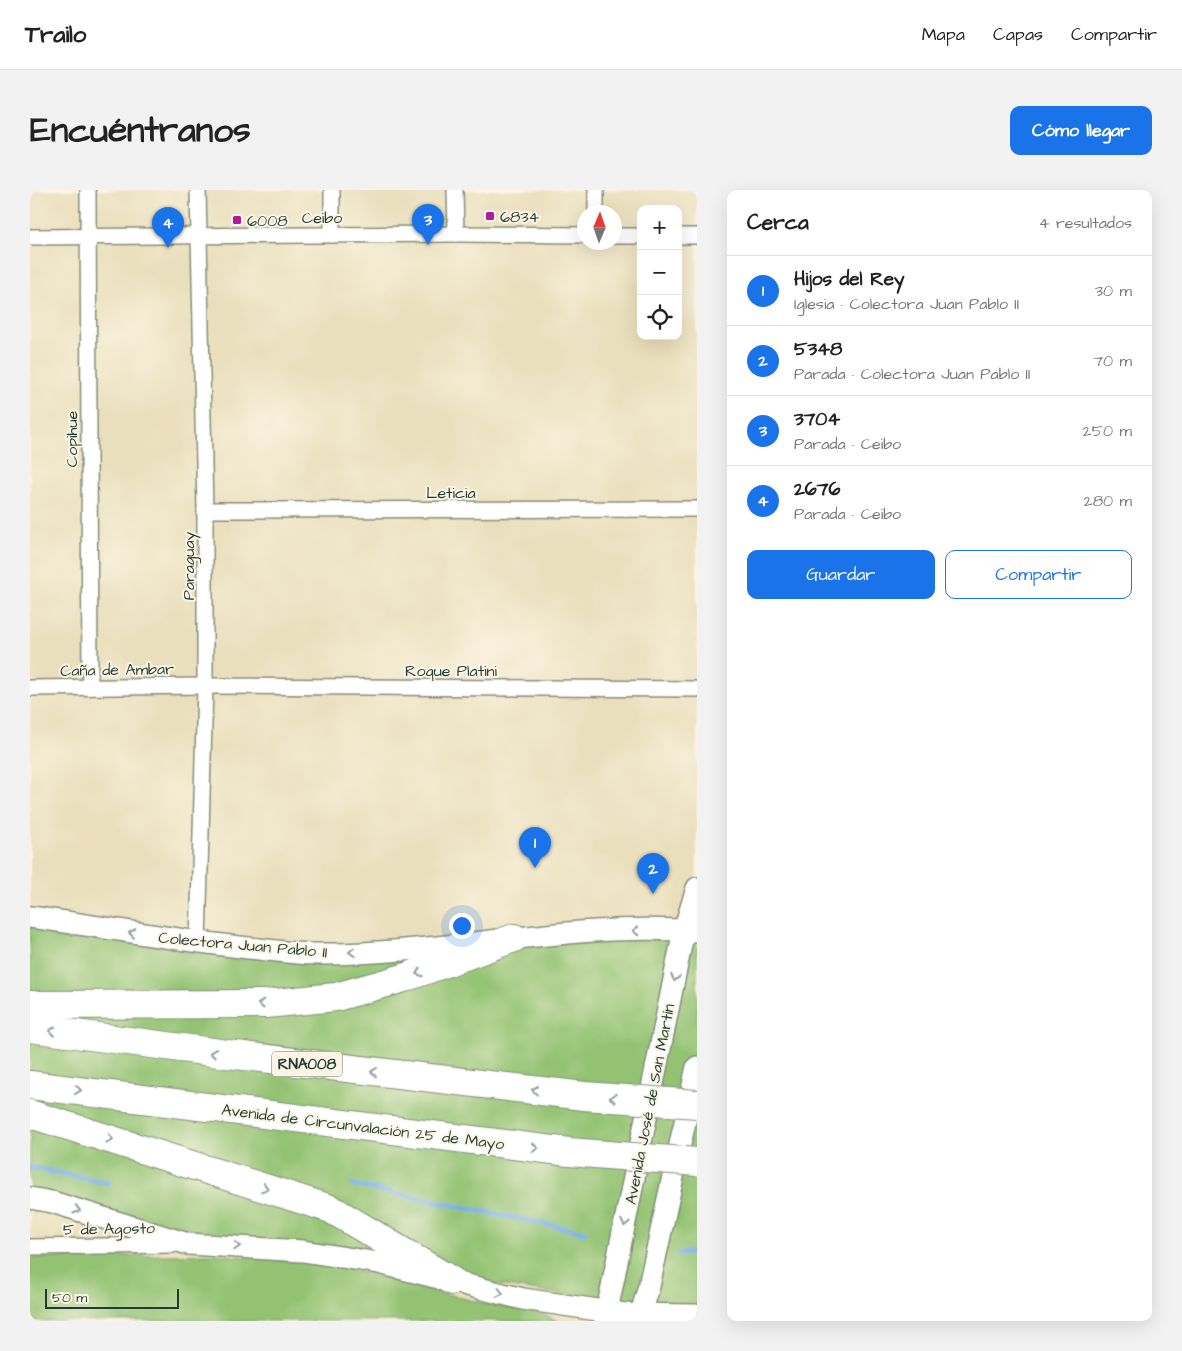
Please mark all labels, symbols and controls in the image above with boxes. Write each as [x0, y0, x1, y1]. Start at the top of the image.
text: Trailo [25, 18, 86, 52]
text: Mapa [922, 22, 965, 47]
text: Capas [993, 22, 1043, 47]
text: Compartir [1071, 22, 1157, 47]
text: Encuéntranos [30, 106, 251, 155]
button: Cómo llegar [1010, 106, 1152, 155]
pin: 3 [412, 204, 444, 245]
north arrow [577, 205, 622, 250]
map controls [637, 205, 682, 340]
button: + [637, 205, 682, 250]
place label: 6834 [500, 206, 540, 228]
pin: 4 [152, 207, 184, 248]
street label: Ceibo [302, 207, 342, 229]
text: Cerca [747, 208, 809, 237]
place label: 6008 [247, 210, 288, 232]
marker: 6834 [484, 210, 496, 222]
text: 4 resultados [1039, 212, 1132, 234]
marker: 6008 [231, 214, 243, 226]
button: − [637, 250, 682, 295]
text: Hijos del Rey [794, 266, 904, 293]
text: 1 [762, 280, 764, 302]
text: 30 m [1095, 280, 1132, 302]
text: Iglesia · Colectora Juan Pablo II [794, 293, 1019, 315]
button: locate [637, 295, 682, 340]
text: 5348 [794, 336, 842, 363]
text: 2 [758, 350, 768, 372]
text: 70 m [1093, 350, 1132, 372]
text: Parada · Colectora Juan Pablo II [794, 363, 1030, 385]
text: 3704 [794, 406, 840, 433]
street label: Copihue [61, 410, 83, 467]
text: 3 [759, 420, 767, 442]
text: 250 m [1083, 420, 1132, 442]
text: Parada · Ceibo [794, 433, 901, 455]
text: 2676 [794, 476, 840, 503]
street label: Leticia [426, 482, 476, 504]
text: 4 [758, 490, 768, 512]
text: 280 m [1084, 490, 1132, 512]
text: Parada · Ceibo [794, 503, 901, 525]
street label: Paraguay [178, 531, 201, 600]
button: Guardar [747, 550, 935, 599]
button: Compartir [945, 550, 1132, 599]
street label: Caña de Ambar [60, 658, 174, 682]
street label: Roque Platini [405, 660, 498, 682]
pin: 1 [519, 827, 551, 868]
pin: 2 [637, 853, 669, 894]
your location [449, 913, 475, 939]
one-way arrow [631, 925, 639, 936]
street label: Colectora Juan Pablo II [157, 927, 328, 963]
one-way arrow [128, 928, 136, 939]
one-way arrow [347, 947, 355, 958]
one-way arrow [415, 967, 424, 977]
one-way arrow [670, 973, 680, 982]
one-way arrow [256, 999, 264, 1009]
street label: Avenida José de San Martín [620, 1002, 680, 1206]
one-way arrow [47, 1026, 55, 1037]
one-way arrow [208, 1048, 217, 1058]
road number: RNA008 [272, 1052, 342, 1076]
one-way arrow [370, 1067, 378, 1078]
one-way arrow [74, 1085, 83, 1095]
one-way arrow [531, 1085, 539, 1096]
one-way arrow [609, 1093, 617, 1104]
street label: Avenida de Circunvalación 25 de Mayo [220, 1099, 506, 1156]
one-way arrow [105, 1134, 114, 1144]
one-way arrow [531, 1142, 539, 1153]
one-way arrow [260, 1182, 269, 1192]
one-way arrow [73, 1204, 81, 1214]
street label: 5 de Agosto [63, 1217, 155, 1242]
one-way arrow [620, 1218, 631, 1227]
one-way arrow [233, 1241, 241, 1252]
scale bar [45, 1286, 179, 1309]
one-way arrow [495, 1287, 504, 1298]
text: 50 m [52, 1288, 87, 1308]

